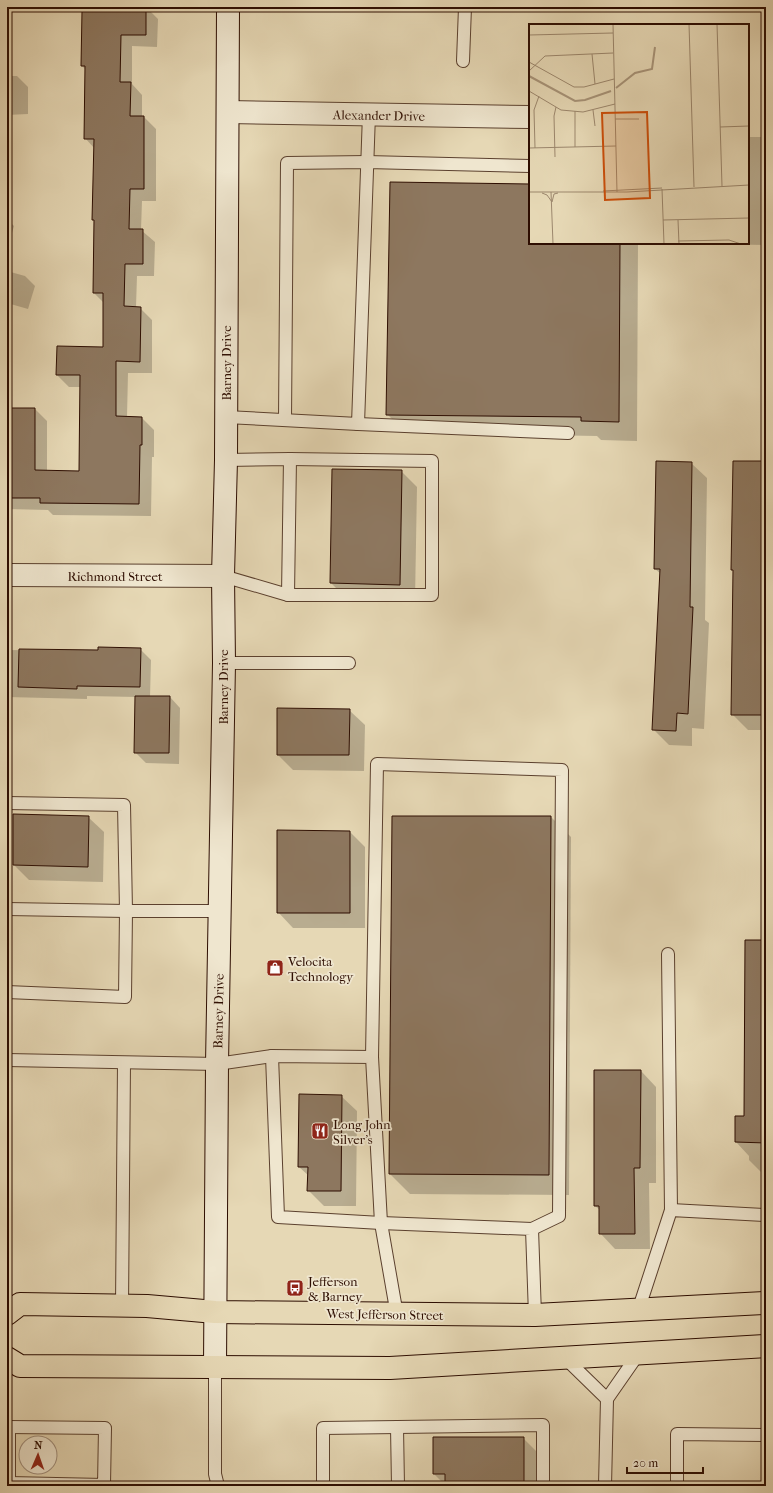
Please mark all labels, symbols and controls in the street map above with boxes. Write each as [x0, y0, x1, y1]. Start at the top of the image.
inset map [529, 24, 749, 244]
street label: Alexander Drive [332, 107, 426, 124]
street label: Barney Drive [219, 325, 234, 401]
street label: Richmond Street [67, 569, 163, 584]
street label: Barney Drive [216, 649, 231, 725]
place label: Velocita Technology [287, 954, 354, 984]
shop icon: Velocita Technology [265, 958, 285, 978]
street label: Barney Drive [210, 973, 227, 1049]
place label: Long John Silver's [333, 1117, 391, 1147]
restaurant icon: Long John Silver's [310, 1121, 330, 1141]
place label: Jefferson & Barney [307, 1274, 363, 1304]
bus stop icon: Jefferson & Barney [285, 1278, 305, 1298]
street label: West Jefferson Street [325, 1306, 444, 1323]
north arrow [18, 1435, 58, 1475]
text: N [34, 1439, 43, 1452]
scale bar [627, 1449, 703, 1475]
text: 20 m [633, 1456, 658, 1470]

